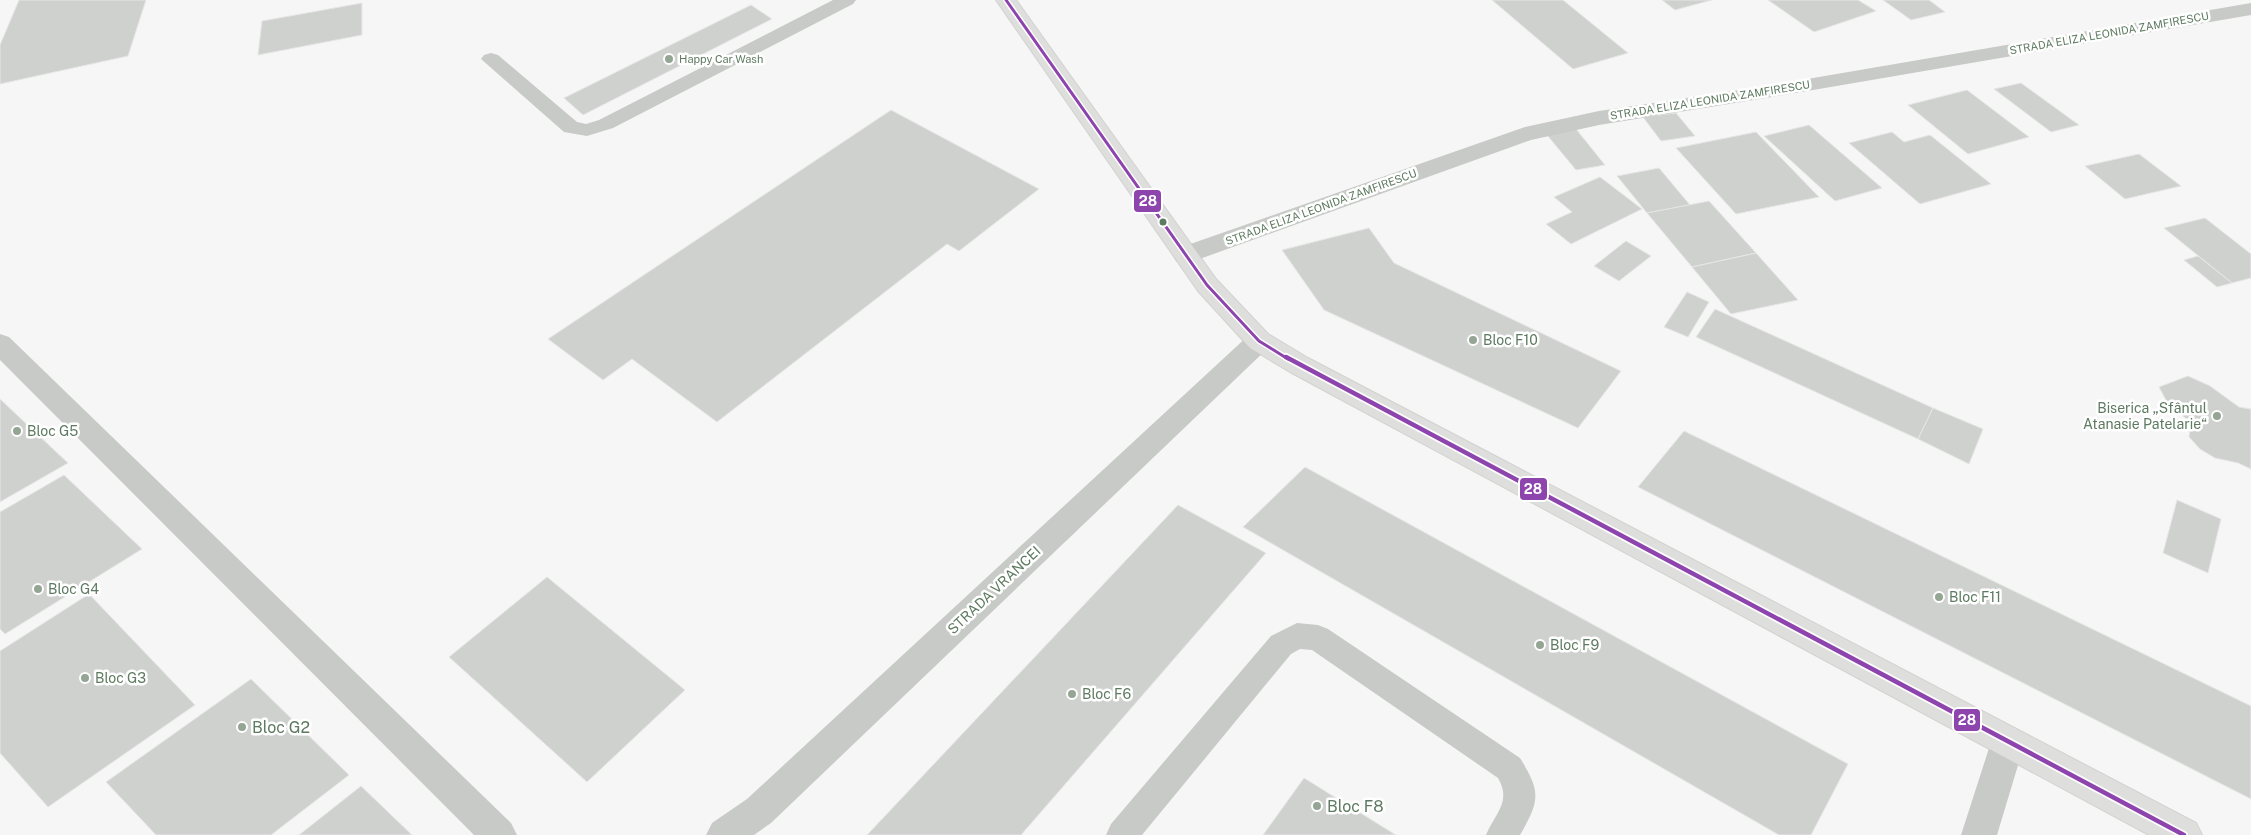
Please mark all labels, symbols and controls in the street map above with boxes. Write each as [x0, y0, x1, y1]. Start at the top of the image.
street label: STRADA ELIZA LEONIDA ZAMFIRESCU [2008, 10, 2210, 56]
marker: Happy Car Wash [663, 53, 675, 65]
place label: Happy Car Wash [679, 53, 763, 65]
street label: STRADA ELIZA LEONIDA ZAMFIRESCU [1609, 78, 1811, 122]
street label: STRADA ELIZA LEONIDA ZAMFIRESCU [1224, 167, 1418, 247]
line badge: 28 [1133, 189, 1162, 213]
text: 28 [1139, 193, 1157, 209]
unlabelled marker [1158, 217, 1168, 227]
place label: Bloc F10 [1483, 332, 1538, 348]
marker: Bloc F10 [1467, 334, 1479, 346]
place label: Biserica „Sfântul Atanasie Patelarie“ [2083, 400, 2207, 432]
marker: Biserica „Sfântul Atanasie Patelarie“ [2211, 410, 2223, 422]
place label: Bloc G5 [27, 423, 78, 439]
marker: Bloc G5 [11, 425, 23, 437]
line badge: 28 [1519, 477, 1548, 501]
text: 28 [1524, 481, 1542, 497]
street label: STRADA VRANCEI [944, 543, 1044, 637]
place label: Bloc G4 [48, 581, 99, 597]
marker: Bloc G4 [32, 583, 44, 595]
place label: Bloc F11 [1949, 589, 2001, 605]
marker: Bloc F11 [1933, 591, 1945, 603]
place label: Bloc F9 [1550, 637, 1599, 653]
marker: Bloc F9 [1534, 639, 1546, 651]
place label: Bloc G3 [95, 670, 146, 686]
marker: Bloc G3 [79, 672, 91, 684]
place label: Bloc F6 [1082, 686, 1131, 702]
marker: Bloc F6 [1066, 688, 1078, 700]
line badge: 28 [1953, 708, 1981, 732]
text: 28 [1958, 712, 1976, 728]
place label: Bloc G2 [252, 718, 310, 737]
marker: Bloc G2 [236, 721, 248, 733]
place label: Bloc F8 [1327, 797, 1384, 816]
marker: Bloc F8 [1311, 800, 1323, 812]

